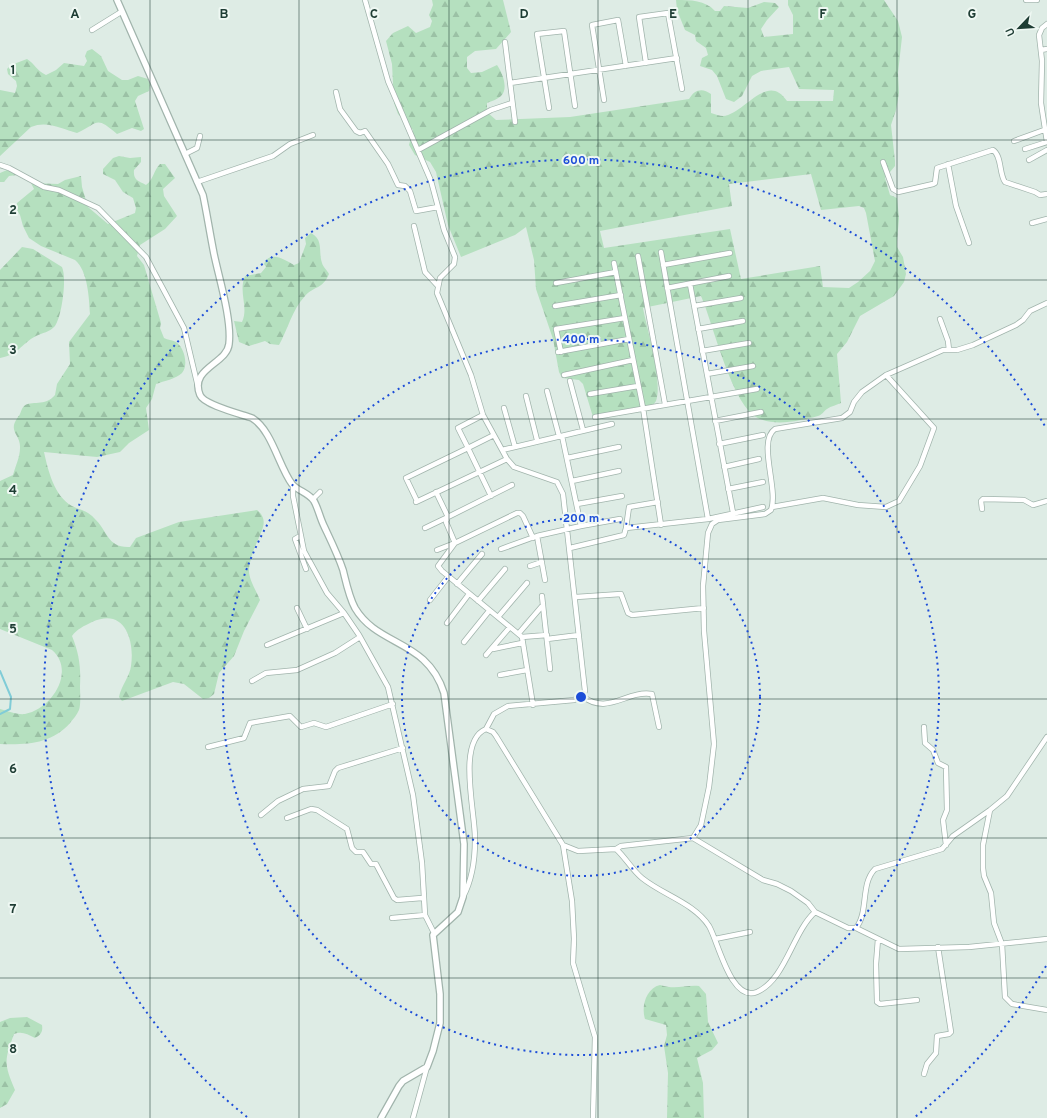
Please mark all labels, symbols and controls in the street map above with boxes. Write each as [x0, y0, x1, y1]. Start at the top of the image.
text: A [70, 7, 80, 23]
text: B [220, 7, 229, 23]
text: C [370, 7, 378, 23]
text: D [519, 7, 529, 23]
text: E [669, 7, 677, 23]
text: F [819, 7, 827, 23]
text: G [968, 7, 977, 23]
north arrow [999, 8, 1039, 48]
text: U [1003, 25, 1019, 38]
text: 1 [10, 63, 16, 79]
text: 600 m [563, 153, 599, 169]
text: 2 [9, 203, 17, 219]
text: 400 m [562, 332, 600, 348]
text: 3 [9, 343, 17, 359]
text: 4 [9, 483, 17, 499]
text: 200 m [563, 511, 599, 527]
text: 5 [9, 622, 17, 638]
centre of rings [574, 690, 588, 704]
text: 6 [9, 762, 17, 778]
text: 7 [10, 902, 17, 918]
text: 8 [9, 1042, 17, 1058]

